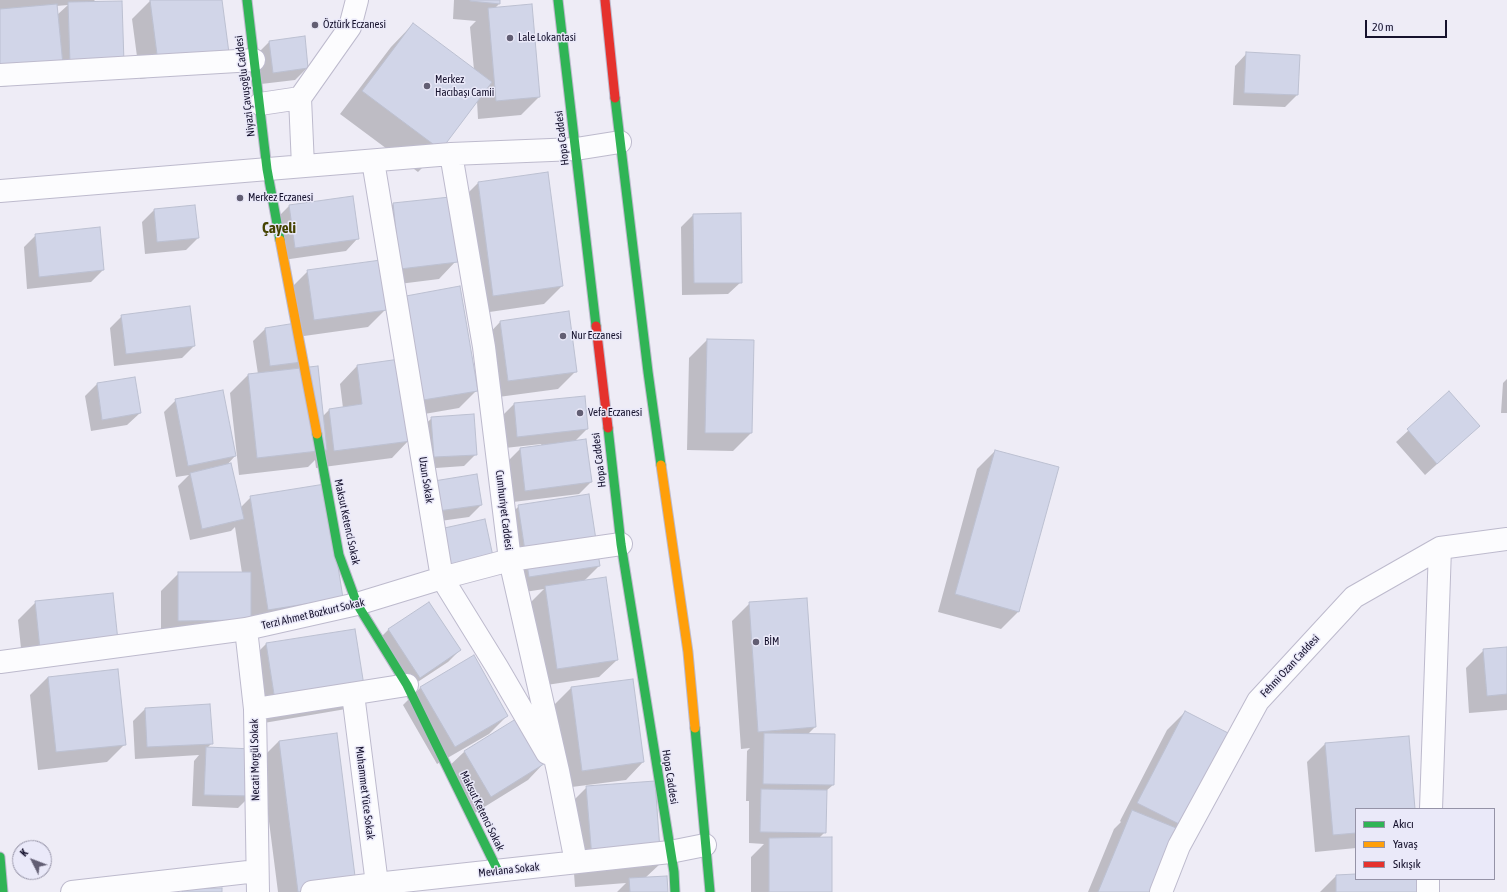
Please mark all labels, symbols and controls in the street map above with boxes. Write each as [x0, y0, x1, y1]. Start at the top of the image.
scale bar [1367, 12, 1449, 38]
place label: Öztürk Eczanesi [323, 18, 386, 32]
marker: Öztürk Eczanesi [310, 20, 320, 30]
text: 20 m [1372, 20, 1394, 34]
place label: Lale Lokantasi [518, 31, 576, 45]
marker: Lale Lokantasi [505, 33, 515, 43]
street label: Niyazi Çavuşoğlu Caddesi [232, 35, 258, 137]
place label: Merkez Hacıbaşı Camii [435, 73, 494, 99]
marker: Merkez Hacıbaşı Camii [422, 81, 432, 91]
street label: Hopa Caddesi [552, 110, 572, 166]
place label: Merkez Eczanesi [248, 191, 313, 205]
marker: Merkez Eczanesi [235, 193, 245, 203]
district label: Çayeli [262, 219, 296, 237]
place label: Nur Eczanesi [571, 329, 622, 343]
marker: Nur Eczanesi [558, 331, 568, 341]
place label: Vefa Eczanesi [588, 406, 642, 420]
marker: Vefa Eczanesi [575, 408, 585, 418]
street label: Hopa Caddesi [589, 432, 609, 488]
street label: Uzun Sokak [416, 456, 436, 504]
street label: Cumhuriyet Caddesi [493, 469, 515, 551]
street label: Maksut Ketenci Sokak [331, 478, 363, 566]
street label: Terzi Ahmet Bozkurt Sokak [260, 596, 366, 632]
street label: Fehmi Ozan Caddesi [1258, 632, 1322, 700]
place label: BİM [764, 635, 779, 649]
marker: BİM [751, 637, 761, 647]
street label: Necati Morgül Sokak [248, 719, 262, 801]
street label: Muhammet Yüce Sokak [353, 746, 377, 840]
street label: Hopa Caddesi [659, 749, 681, 805]
street label: Maksut Ketenci Sokak [457, 769, 507, 853]
legend [1355, 808, 1495, 880]
text: Akıcı [1393, 817, 1414, 831]
text: Yavaş [1393, 837, 1418, 851]
north arrow [12, 840, 52, 880]
text: K [18, 847, 30, 859]
text: Sıkışık [1393, 857, 1421, 871]
street label: Mevlana Sokak [478, 860, 540, 880]

